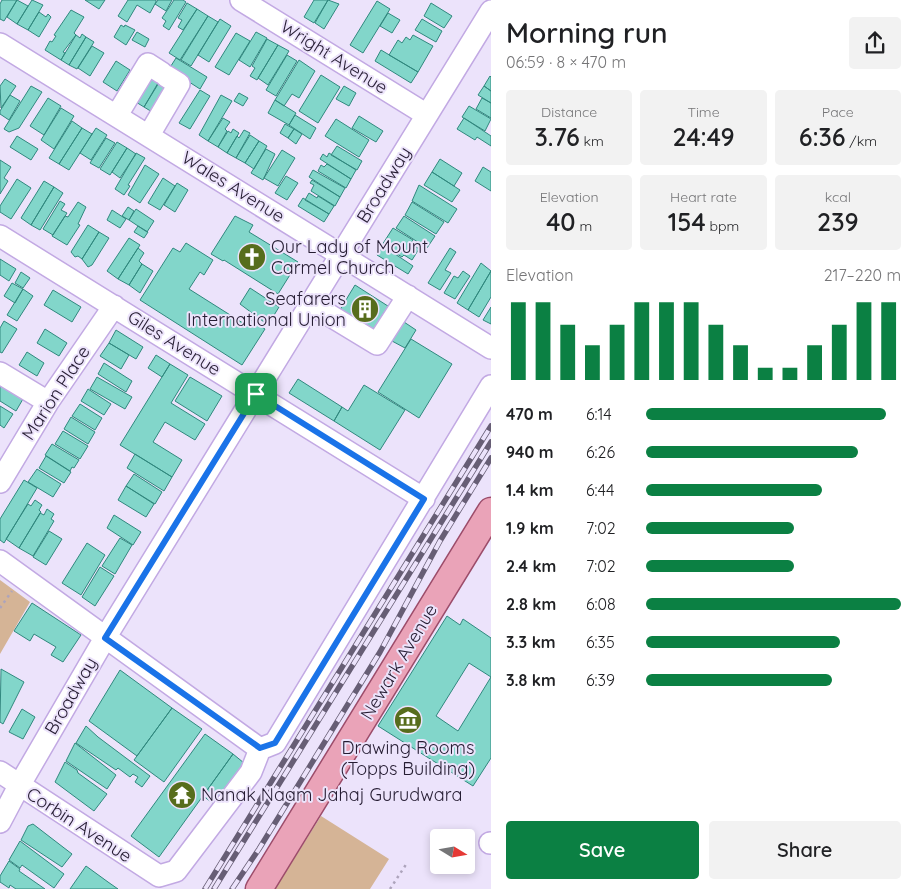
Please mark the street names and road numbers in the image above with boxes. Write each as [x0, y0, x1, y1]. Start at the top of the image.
street label: Wright Avenue [276, 14, 392, 99]
street label: Broadway [351, 142, 416, 227]
street label: Wales Avenue [177, 146, 289, 227]
street label: Giles Avenue [123, 305, 225, 380]
street label: Marion Place [17, 341, 95, 444]
street label: Newark Avenue [355, 600, 442, 724]
street label: Broadway [39, 653, 102, 739]
street label: Corbin Avenue [22, 782, 136, 867]

